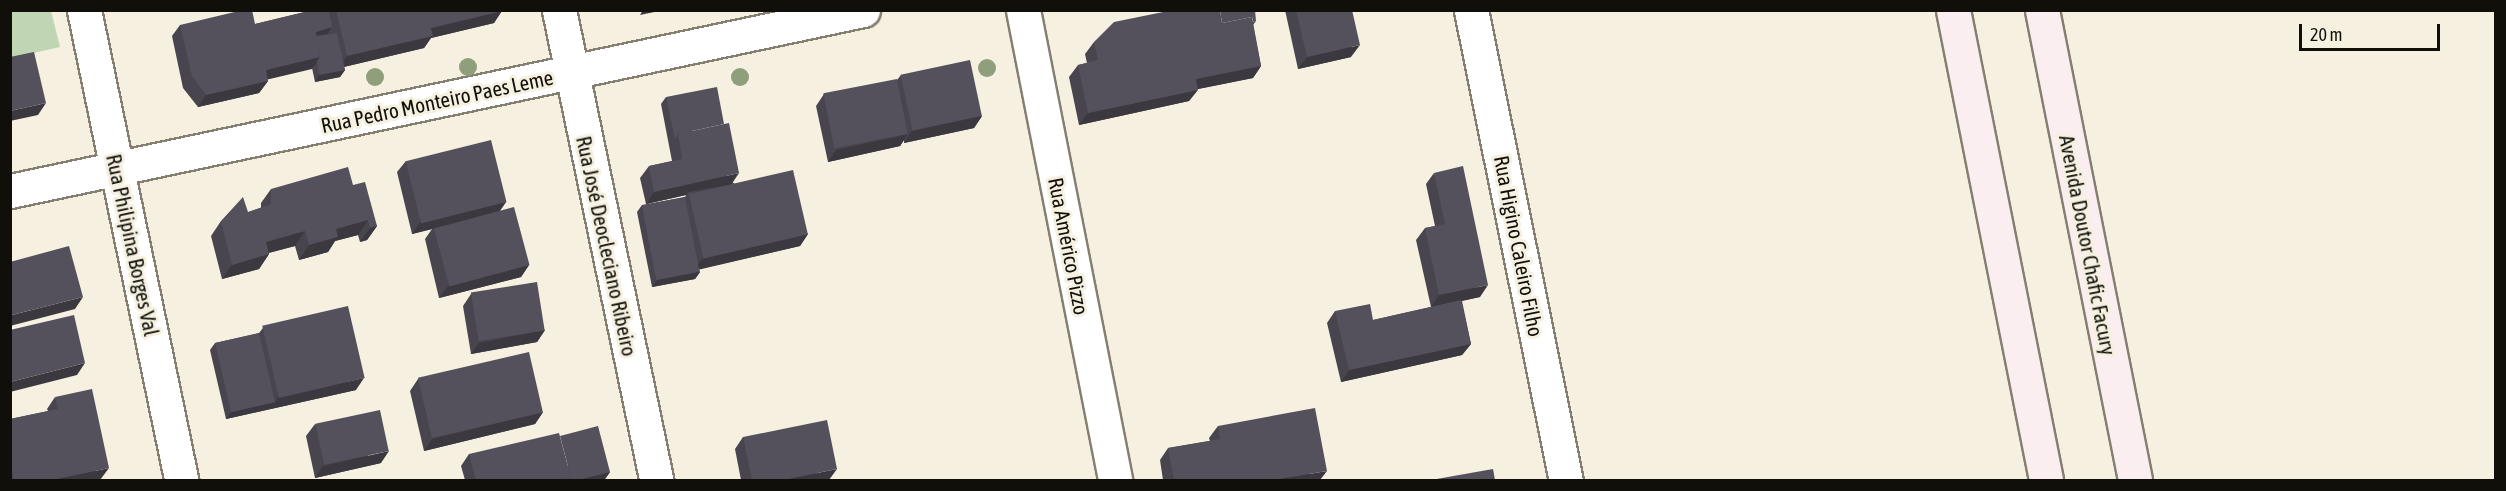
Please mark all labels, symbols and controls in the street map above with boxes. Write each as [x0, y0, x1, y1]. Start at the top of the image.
scale bar [2302, 12, 2443, 50]
text: 20 m [2310, 24, 2342, 45]
street label: Rua Pedro Monteiro Paes Leme [319, 64, 555, 138]
street label: Avenida Doutor Chafic Facury [2054, 133, 2122, 357]
street label: Rua José Deocleciano Ribeiro [571, 134, 643, 358]
street label: Rua Philipina Borges Val [101, 152, 165, 338]
street label: Rua Higino Caleiro Filho [1489, 153, 1549, 339]
street label: Rua Américo Pizzo [1043, 175, 1095, 317]

